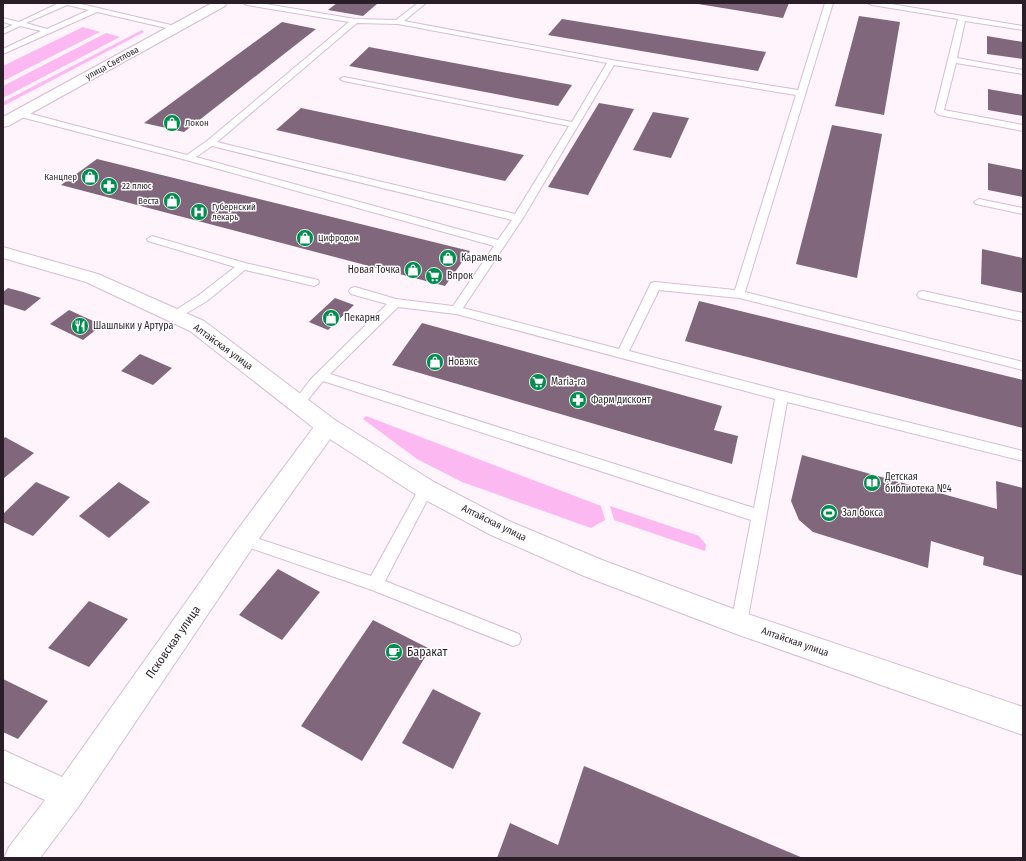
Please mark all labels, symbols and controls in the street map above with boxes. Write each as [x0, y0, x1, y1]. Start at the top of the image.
street label: улица Светлова [84, 44, 141, 82]
shop icon: Локон [162, 113, 182, 133]
place label: Локон [185, 118, 209, 128]
shop icon: Канцлер [80, 167, 100, 187]
place label: Канцлер [44, 172, 77, 182]
pharmacy icon: 22 плюс [99, 176, 119, 196]
place label: 22 плюс [122, 181, 152, 191]
shop icon: Веста [162, 191, 182, 211]
place label: Веста [138, 196, 160, 206]
hospital icon: Губернский лекарь [189, 202, 209, 222]
place label: Губернский лекарь [212, 202, 256, 222]
shop icon: Цифродом [295, 228, 315, 248]
place label: Цифродом [318, 233, 359, 243]
shop icon: Карамель [438, 248, 458, 268]
place label: Карамель [461, 252, 502, 264]
shop icon: Новая Точка [403, 260, 423, 280]
place label: Новая Точка [348, 264, 400, 276]
supermarket icon: Впрок [424, 266, 444, 286]
place label: Впрок [447, 270, 473, 282]
shop icon: Пекарня [321, 308, 341, 328]
place label: Пекарня [344, 312, 380, 324]
restaurant icon: Шашлыки у Артура [70, 316, 90, 336]
place label: Шашлыки у Артура [93, 320, 173, 332]
street label: Алтайская улица [191, 321, 255, 373]
shop icon: Новэкс [425, 352, 445, 372]
place label: Новэкс [448, 356, 478, 368]
supermarket icon: Maria-ra [528, 372, 548, 392]
place label: Maria-ra [551, 376, 586, 388]
pharmacy icon: Фарм дисконт [568, 390, 588, 410]
place label: Фарм дисконт [591, 394, 652, 406]
place label: Детская библиотека №4 [884, 471, 952, 495]
library icon: Детская библиотека №4 [862, 473, 882, 493]
street label: Алтайская улица [460, 502, 528, 544]
sports icon: Зал бокса [819, 503, 839, 523]
place label: Зал бокса [842, 507, 883, 519]
street label: Псковская улица [143, 603, 203, 681]
street label: Алтайская улица [760, 625, 830, 659]
cafe icon: Баракат [384, 642, 404, 662]
place label: Баракат [407, 645, 447, 659]

